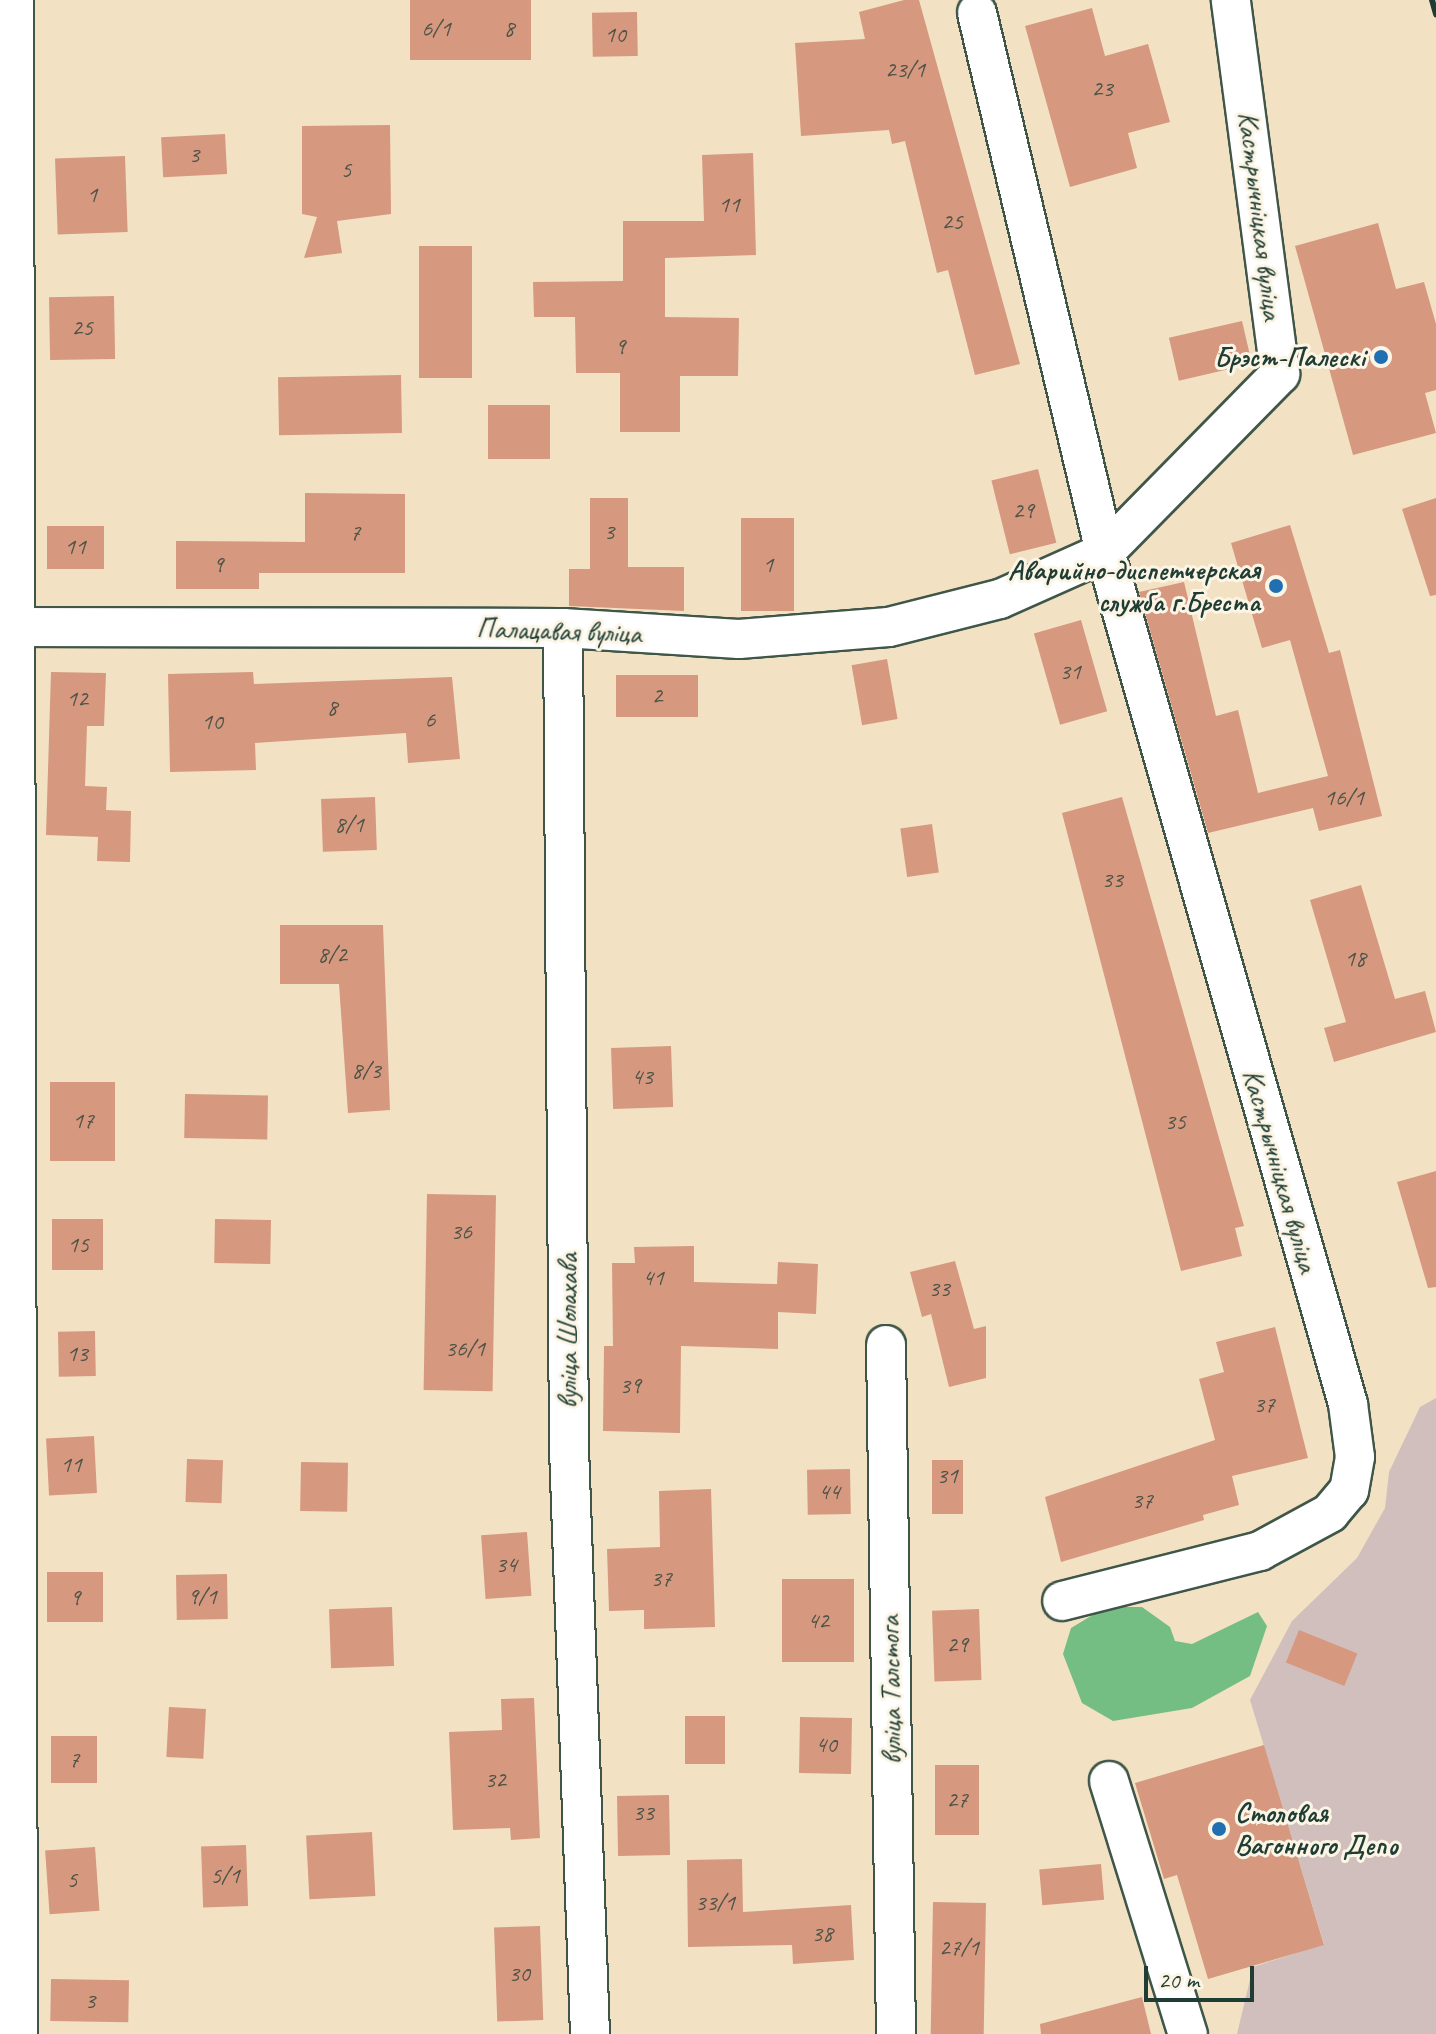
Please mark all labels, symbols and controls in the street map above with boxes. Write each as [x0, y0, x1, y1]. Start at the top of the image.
house number: 6/1 [421, 15, 451, 43]
house number: 8 [504, 15, 514, 43]
house number: 10 [604, 21, 626, 49]
house number: 23/1 [885, 56, 925, 84]
house number: 23 [1091, 75, 1113, 103]
street label: Кастрычніцкая вуліца [1231, 111, 1289, 321]
house number: 3 [189, 141, 199, 169]
house number: 5 [341, 156, 351, 184]
house number: 1 [87, 181, 97, 209]
house number: 11 [718, 191, 740, 219]
house number: 25 [941, 208, 963, 236]
house number: 25 [71, 314, 93, 342]
house number: 9 [615, 333, 625, 361]
place label: Брэст-Палескі [1214, 340, 1365, 374]
marker: Брэст-Палескі [1372, 348, 1390, 366]
house number: 29 [1012, 497, 1034, 525]
house number: 3 [604, 518, 614, 546]
house number: 7 [350, 519, 360, 547]
house number: 11 [64, 533, 86, 561]
house number: 9 [213, 551, 223, 579]
house number: 1 [763, 551, 773, 579]
place label: Аварийно-диспетчерская служба г.Бреста [1008, 553, 1260, 619]
marker: Аварийно-диспетчерская служба г.Бреста [1267, 577, 1285, 595]
street label: Палацавая вуліца [476, 611, 642, 651]
house number: 31 [1059, 658, 1081, 686]
house number: 2 [652, 682, 662, 710]
house number: 12 [66, 685, 88, 713]
house number: 8 [327, 694, 337, 722]
house number: 6 [425, 706, 435, 734]
house number: 10 [201, 708, 223, 736]
house number: 16/1 [1324, 784, 1364, 812]
house number: 8/1 [334, 811, 364, 839]
house number: 33 [1101, 866, 1123, 894]
house number: 8/2 [317, 941, 347, 969]
house number: 18 [1344, 945, 1366, 973]
house number: 8/3 [351, 1057, 381, 1085]
house number: 43 [631, 1063, 653, 1091]
street label: Кастрычніцкая вуліца [1235, 1066, 1325, 1276]
house number: 17 [72, 1107, 94, 1135]
house number: 35 [1164, 1108, 1186, 1136]
house number: 36 [450, 1218, 472, 1246]
house number: 15 [67, 1231, 89, 1259]
street label: вуліца Шолахава [551, 1253, 585, 1409]
house number: 41 [642, 1264, 664, 1292]
house number: 33 [928, 1275, 950, 1303]
house number: 36/1 [445, 1335, 485, 1363]
house number: 13 [66, 1340, 88, 1368]
house number: 39 [619, 1372, 641, 1400]
house number: 37 [1253, 1391, 1275, 1419]
house number: 11 [60, 1451, 82, 1479]
house number: 31 [936, 1462, 958, 1490]
house number: 44 [818, 1478, 840, 1506]
house number: 37 [1131, 1487, 1153, 1515]
house number: 34 [495, 1551, 517, 1579]
house number: 37 [650, 1565, 672, 1593]
house number: 9/1 [187, 1583, 217, 1611]
house number: 9 [70, 1584, 80, 1612]
house number: 42 [807, 1607, 829, 1635]
street label: вуліца Талстога [873, 1615, 909, 1765]
house number: 29 [946, 1631, 968, 1659]
house number: 40 [815, 1731, 837, 1759]
house number: 7 [69, 1746, 79, 1774]
house number: 32 [484, 1766, 506, 1794]
house number: 27 [946, 1786, 968, 1814]
place label: Столовая Вагонного Депо [1235, 1796, 1396, 1862]
house number: 33 [632, 1799, 654, 1827]
marker: Столовая Вагонного Депо [1210, 1820, 1228, 1838]
house number: 5/1 [210, 1862, 240, 1890]
house number: 5 [67, 1866, 77, 1894]
house number: 33/1 [695, 1889, 735, 1917]
house number: 38 [811, 1920, 833, 1948]
house number: 27/1 [939, 1934, 979, 1962]
scale bar [1148, 1950, 1258, 2000]
house number: 30 [508, 1960, 530, 1988]
text: 20 m [1158, 1965, 1199, 1995]
house number: 3 [85, 1987, 95, 2015]

